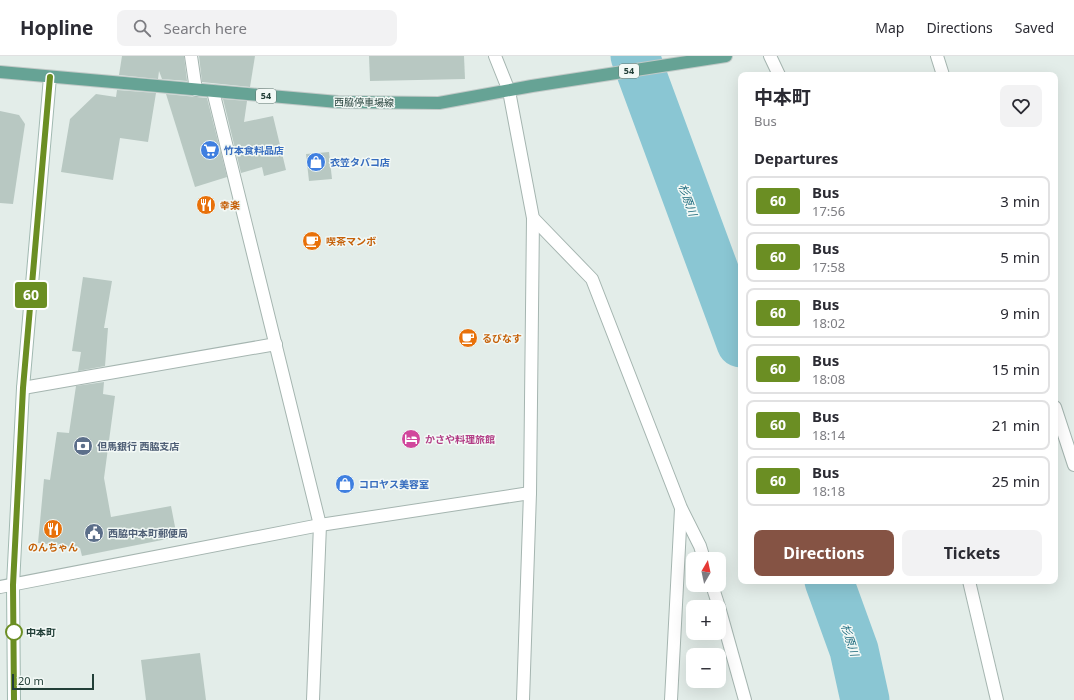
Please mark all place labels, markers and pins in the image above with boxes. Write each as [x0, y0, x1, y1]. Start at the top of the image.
supermarket icon: 竹本食料品店 [199, 139, 221, 161]
place label: 竹本食料品店 [223, 143, 284, 157]
shop icon: 衣笠タバコ店 [305, 151, 327, 173]
place label: 衣笠タバコ店 [330, 155, 390, 169]
restaurant icon: 幸楽 [195, 194, 217, 216]
place label: 幸楽 [220, 198, 240, 212]
cafe icon: 喫茶マンボ [301, 230, 323, 252]
place label: 喫茶マンボ [326, 234, 376, 248]
cafe icon: るびなす [457, 327, 479, 349]
place label: るびなす [482, 331, 522, 345]
hotel icon: かさや料理旅館 [400, 428, 422, 450]
place label: かさや料理旅館 [425, 432, 495, 446]
bank icon: 但馬銀行 西脇支店 [72, 435, 94, 457]
place label: 但馬銀行 西脇支店 [97, 439, 180, 453]
shop icon: コロヤス美容室 [334, 473, 356, 495]
place label: コロヤス美容室 [359, 477, 429, 491]
restaurant icon: のんちゃん [42, 518, 64, 540]
public building icon: 西脇中本町郵便局 [83, 522, 105, 544]
place label: 西脇中本町郵便局 [108, 526, 188, 540]
place label: のんちゃん [28, 540, 78, 554]
marker: 中本町 [5, 623, 23, 641]
place label: 中本町 [26, 625, 56, 639]

